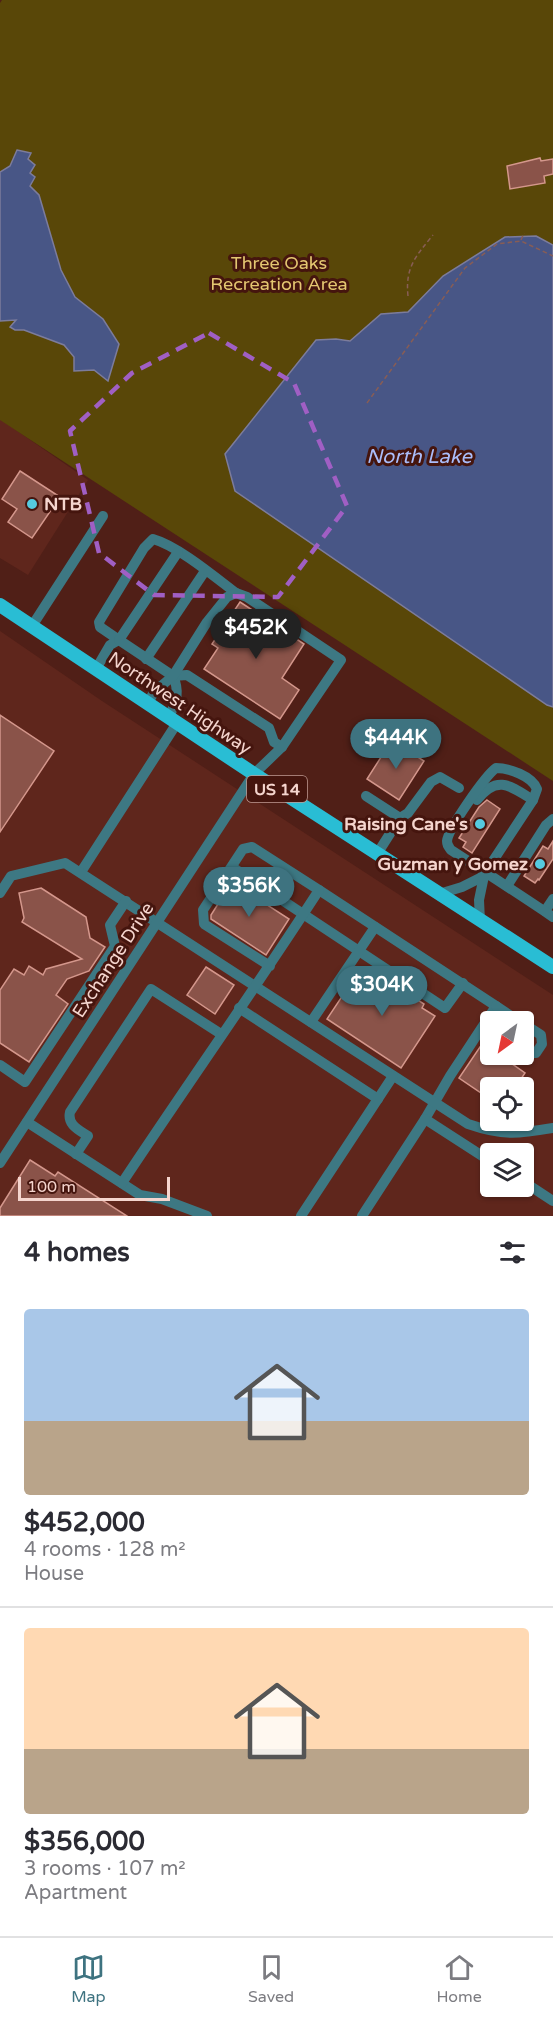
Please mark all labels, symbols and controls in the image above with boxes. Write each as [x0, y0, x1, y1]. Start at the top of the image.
park label: Three Oaks Recreation Area [210, 252, 348, 295]
water label: North Lake [366, 445, 473, 469]
place label: NTB [44, 493, 82, 515]
marker: NTB [25, 497, 39, 511]
pin: $452K [214, 609, 298, 660]
text: $452K [224, 616, 288, 640]
street label: Northwest Highway [104, 647, 256, 759]
pin: $444K [354, 719, 438, 770]
text: $444K [364, 726, 428, 750]
road number: US 14 [247, 776, 307, 802]
place label: Raising Cane's [344, 813, 468, 835]
marker: Raising Cane's [473, 817, 487, 831]
place label: Guzman y Gomez [378, 853, 528, 875]
marker: Guzman y Gomez [533, 857, 547, 871]
pin: $356K [207, 867, 291, 918]
text: $356K [217, 874, 281, 898]
street label: Exchange Drive [68, 898, 158, 1022]
pin: $304K [340, 966, 424, 1017]
text: $304K [350, 973, 414, 997]
north arrow [480, 1011, 534, 1065]
map controls [480, 1011, 534, 1197]
button: locate [480, 1077, 534, 1131]
button: layers [480, 1143, 534, 1197]
scale bar [18, 1174, 170, 1202]
text: 100 m [27, 1177, 76, 1197]
icon: filters [496, 1236, 529, 1269]
text: 4 homes [24, 1237, 130, 1268]
icon: home [223, 1348, 331, 1456]
text: $452,000 [24, 1507, 145, 1538]
text: 4 rooms · 128 m² [24, 1538, 186, 1562]
text: House [24, 1562, 84, 1586]
icon: home [223, 1667, 331, 1775]
text: $356,000 [24, 1826, 145, 1857]
text: 3 rooms · 107 m² [24, 1857, 186, 1881]
text: Apartment [24, 1881, 127, 1905]
tab: Map [71, 1951, 106, 2007]
tab: Saved [248, 1951, 294, 2007]
tab: Home [437, 1951, 482, 2007]

